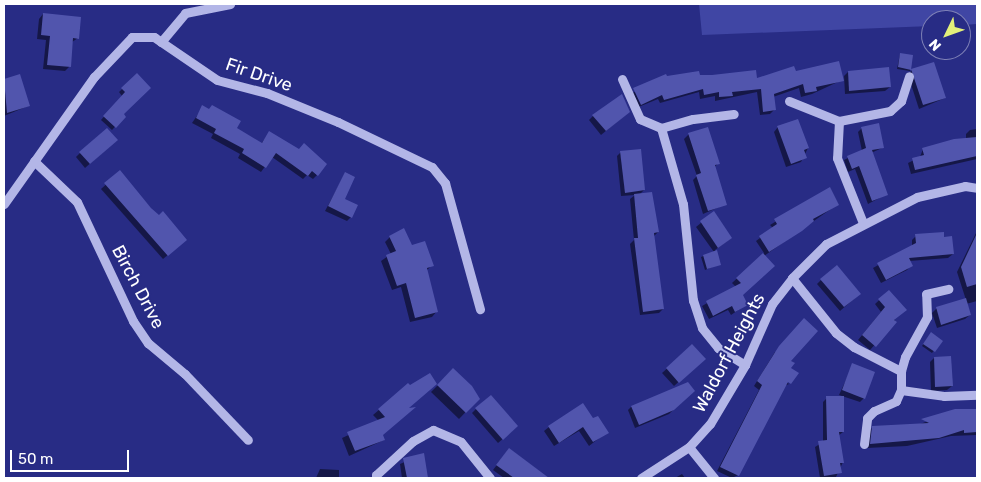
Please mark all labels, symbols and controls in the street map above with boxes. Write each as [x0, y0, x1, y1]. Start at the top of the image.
north arrow [921, 10, 971, 60]
text: N [926, 35, 945, 54]
street label: Fir Drive [223, 53, 295, 97]
street label: Birch Drive [107, 241, 169, 333]
street label: Waldorf Heights [688, 289, 770, 417]
scale bar [12, 440, 131, 472]
text: 50 m [18, 450, 53, 468]

